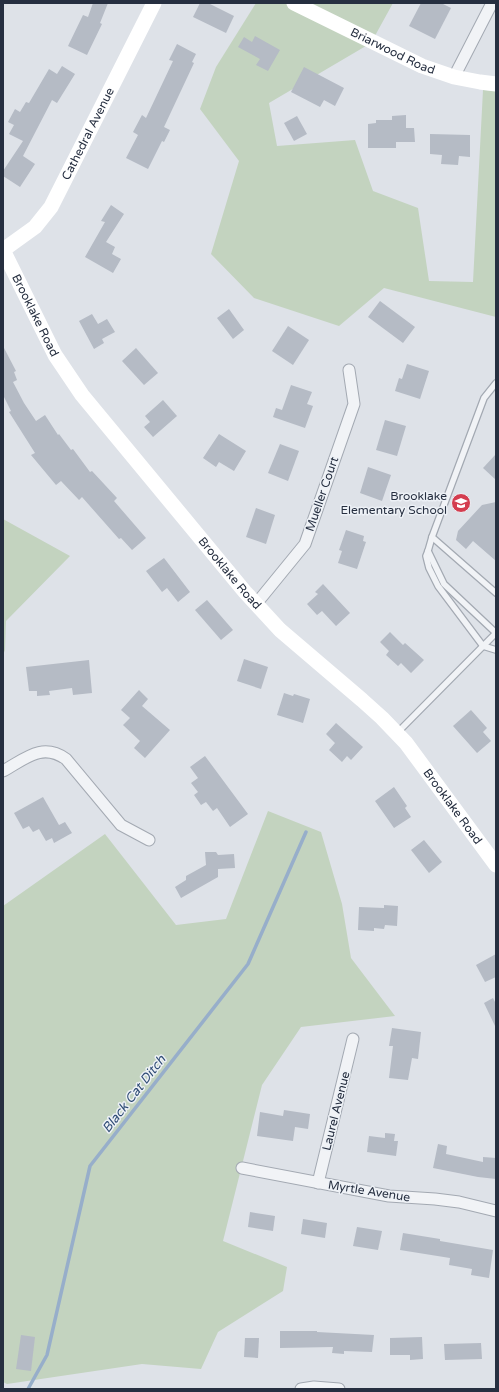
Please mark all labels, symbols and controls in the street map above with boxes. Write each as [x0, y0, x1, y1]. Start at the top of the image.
street label: Briarwood Road [348, 25, 437, 77]
street label: Cathedral Avenue [59, 85, 117, 182]
street label: Brooklake Road [9, 272, 62, 359]
street label: Mueller Court [303, 454, 341, 533]
place label: Brooklake Elementary School [340, 489, 447, 517]
school or university icon: Brooklake Elementary School [450, 492, 472, 514]
street label: Brooklake Road [196, 534, 264, 612]
street label: Brooklake Road [420, 766, 485, 847]
water label: Black Cat Ditch [99, 1051, 170, 1136]
street label: Laurel Avenue [319, 1070, 353, 1152]
street label: Myrtle Avenue [327, 1178, 411, 1204]

